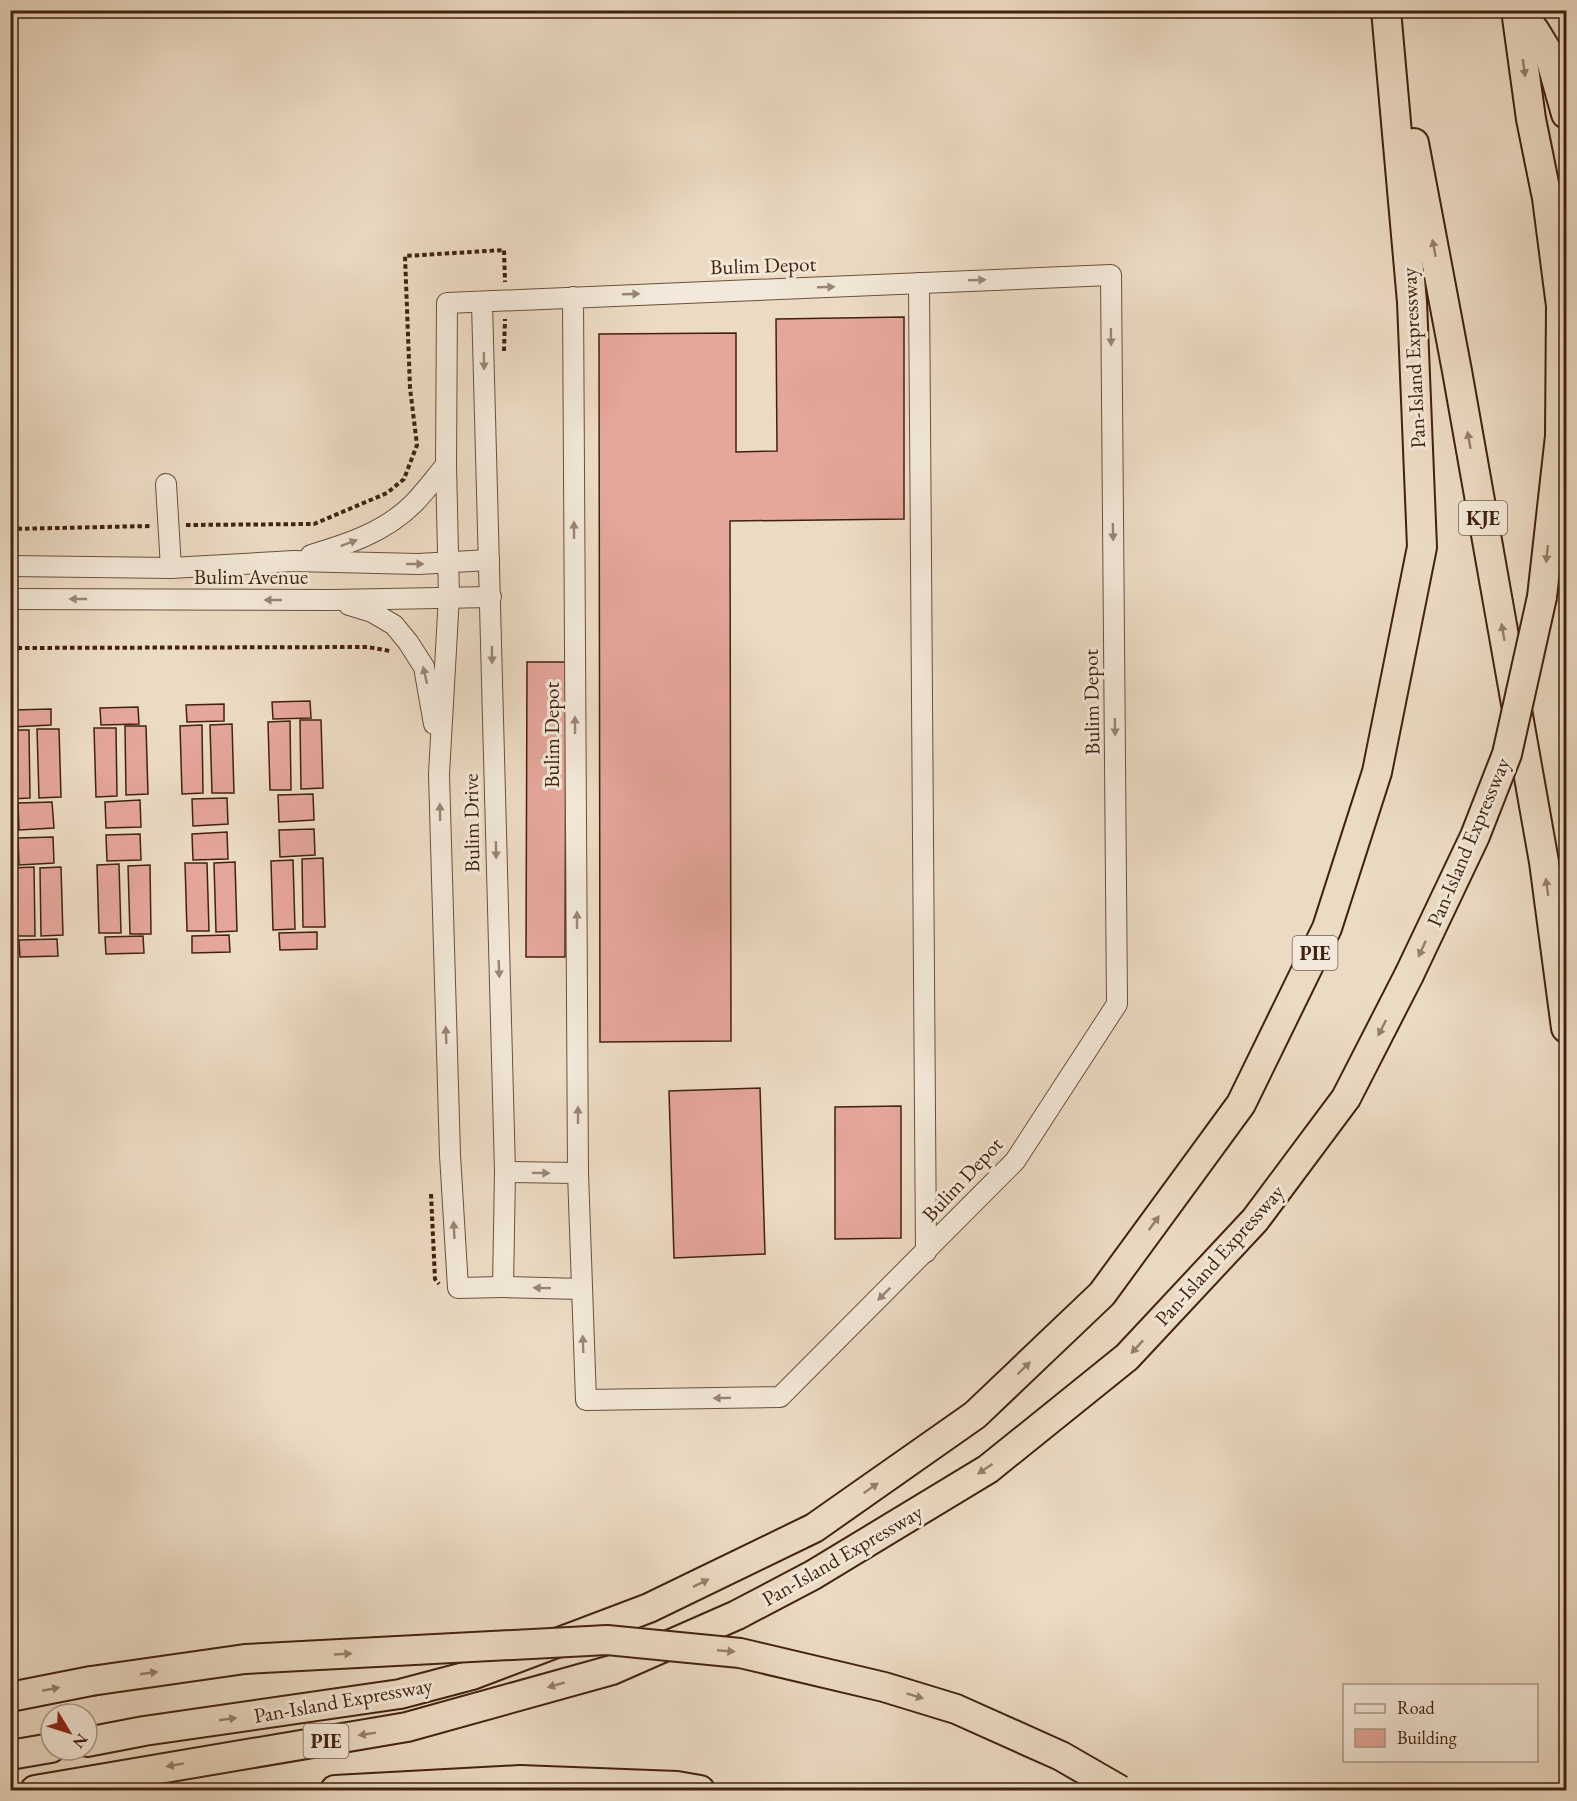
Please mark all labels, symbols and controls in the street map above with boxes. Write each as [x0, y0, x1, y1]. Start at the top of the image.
one-way arrow [1520, 59, 1529, 78]
one-way arrow [1429, 239, 1438, 258]
street label: Bulim Depot [710, 250, 817, 280]
street label: Pan-Island Expressway [1395, 266, 1431, 449]
one-way arrow [968, 276, 987, 285]
one-way arrow [816, 282, 835, 291]
one-way arrow [622, 290, 641, 299]
one-way arrow [1106, 327, 1116, 346]
one-way arrow [479, 352, 489, 371]
one-way arrow [1465, 431, 1474, 450]
road number: KJE [1459, 501, 1507, 535]
one-way arrow [569, 520, 579, 539]
one-way arrow [1108, 522, 1118, 541]
one-way arrow [341, 538, 359, 548]
one-way arrow [1542, 544, 1551, 563]
one-way arrow [406, 559, 425, 569]
street label: Bulim Avenue [194, 563, 308, 590]
one-way arrow [69, 594, 88, 604]
one-way arrow [264, 595, 283, 605]
one-way arrow [1498, 623, 1507, 642]
one-way arrow [487, 646, 497, 665]
street label: Bulim Depot [1077, 648, 1105, 755]
one-way arrow [419, 666, 429, 684]
street label: Bulim Depot [538, 682, 565, 788]
one-way arrow [570, 715, 580, 734]
one-way arrow [1110, 717, 1120, 736]
street label: Pan-Island Expressway [1420, 753, 1516, 931]
street label: Bulim Drive [457, 773, 485, 873]
one-way arrow [435, 802, 445, 821]
one-way arrow [491, 841, 501, 860]
one-way arrow [1542, 877, 1552, 896]
one-way arrow [572, 910, 581, 929]
road number: PIE [1292, 936, 1338, 970]
one-way arrow [1417, 941, 1426, 958]
one-way arrow [494, 959, 503, 978]
one-way arrow [1378, 1019, 1387, 1036]
one-way arrow [441, 1026, 451, 1045]
one-way arrow [573, 1105, 583, 1124]
street label: Bulim Depot [916, 1131, 1008, 1227]
one-way arrow [532, 1168, 551, 1178]
street label: Pan-Island Expressway [1148, 1178, 1290, 1331]
one-way arrow [1147, 1216, 1159, 1231]
one-way arrow [450, 1221, 459, 1240]
one-way arrow [533, 1283, 552, 1293]
one-way arrow [877, 1286, 891, 1301]
one-way arrow [579, 1335, 588, 1354]
one-way arrow [1130, 1339, 1144, 1353]
one-way arrow [1017, 1361, 1032, 1375]
one-way arrow [712, 1393, 731, 1403]
one-way arrow [977, 1464, 994, 1475]
one-way arrow [863, 1483, 879, 1494]
street label: Pan-Island Expressway [757, 1498, 928, 1612]
one-way arrow [693, 1578, 710, 1587]
one-way arrow [716, 1646, 735, 1656]
one-way arrow [333, 1649, 352, 1658]
one-way arrow [139, 1668, 158, 1677]
street label: Pan-Island Expressway [252, 1671, 435, 1729]
one-way arrow [547, 1681, 565, 1691]
one-way arrow [41, 1684, 60, 1693]
legend [1343, 1684, 1538, 1762]
one-way arrow [906, 1692, 924, 1701]
text: Road [1397, 1696, 1436, 1719]
north arrow [39, 1702, 99, 1762]
one-way arrow [218, 1715, 237, 1724]
road number: PIE [304, 1724, 348, 1758]
text: Building [1397, 1726, 1457, 1749]
text: N [68, 1729, 93, 1753]
one-way arrow [357, 1730, 376, 1739]
one-way arrow [165, 1761, 184, 1770]

